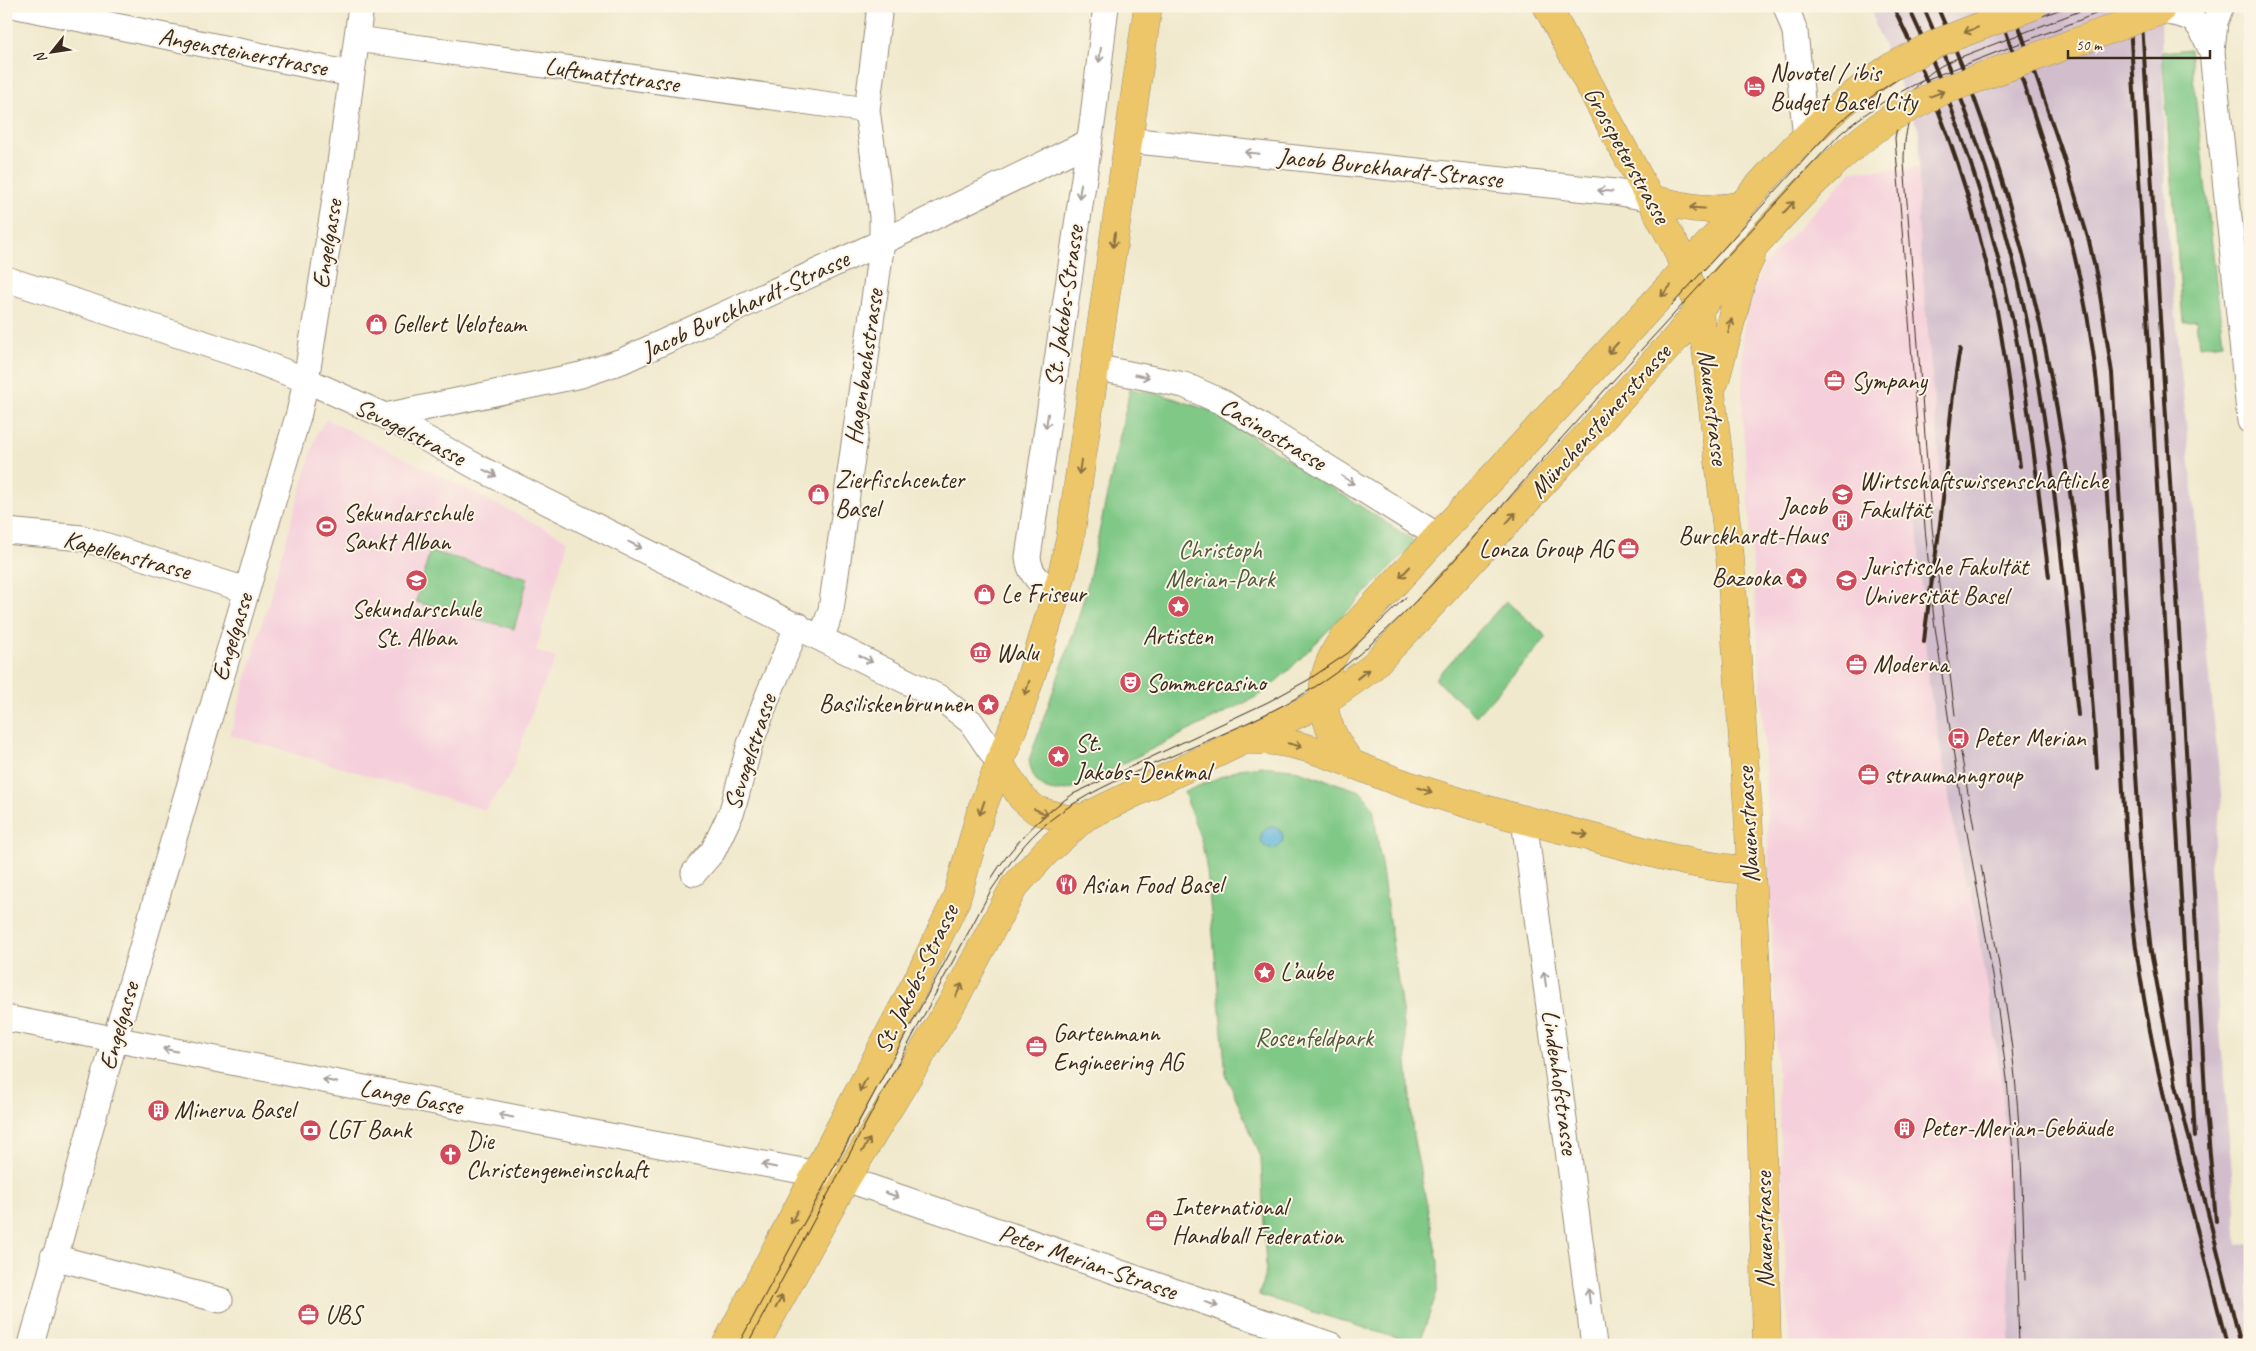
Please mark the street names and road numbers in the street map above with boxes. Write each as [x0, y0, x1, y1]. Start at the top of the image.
street label: Angensteinerstrasse [156, 20, 332, 84]
street label: Luftmattstrasse [543, 50, 683, 101]
street label: Grosspeterstrasse [1576, 81, 1679, 231]
street label: Jacob Burckhardt-Strasse [1275, 140, 1506, 196]
street label: Engelgasse [304, 195, 350, 291]
street label: St. Jakobs-Strasse [1037, 222, 1091, 388]
street label: Jacob Burckhardt-Strasse [635, 242, 856, 368]
street label: Hagenbachstrasse [837, 285, 891, 447]
street label: Münchensteinerstrasse [1522, 336, 1679, 505]
street label: Nauenstrasse [1690, 347, 1736, 469]
street label: Casinostrasse [1214, 390, 1333, 479]
street label: Sevogelstrasse [349, 391, 472, 474]
street label: Kapellenstrasse [60, 523, 196, 588]
street label: Engelgasse [204, 588, 261, 685]
street label: Sevogelstrasse [716, 688, 784, 814]
street label: Nauenstrasse [1729, 764, 1767, 884]
street label: St. Jakobs-Strasse [866, 898, 967, 1059]
street label: Engelgasse [91, 977, 147, 1074]
street label: Lindenhofstrasse [1534, 1008, 1586, 1158]
street label: Lange Gasse [357, 1071, 467, 1123]
street label: Nauenstrasse [1747, 1170, 1781, 1288]
street label: Peter Merian-Strasse [995, 1217, 1183, 1308]

